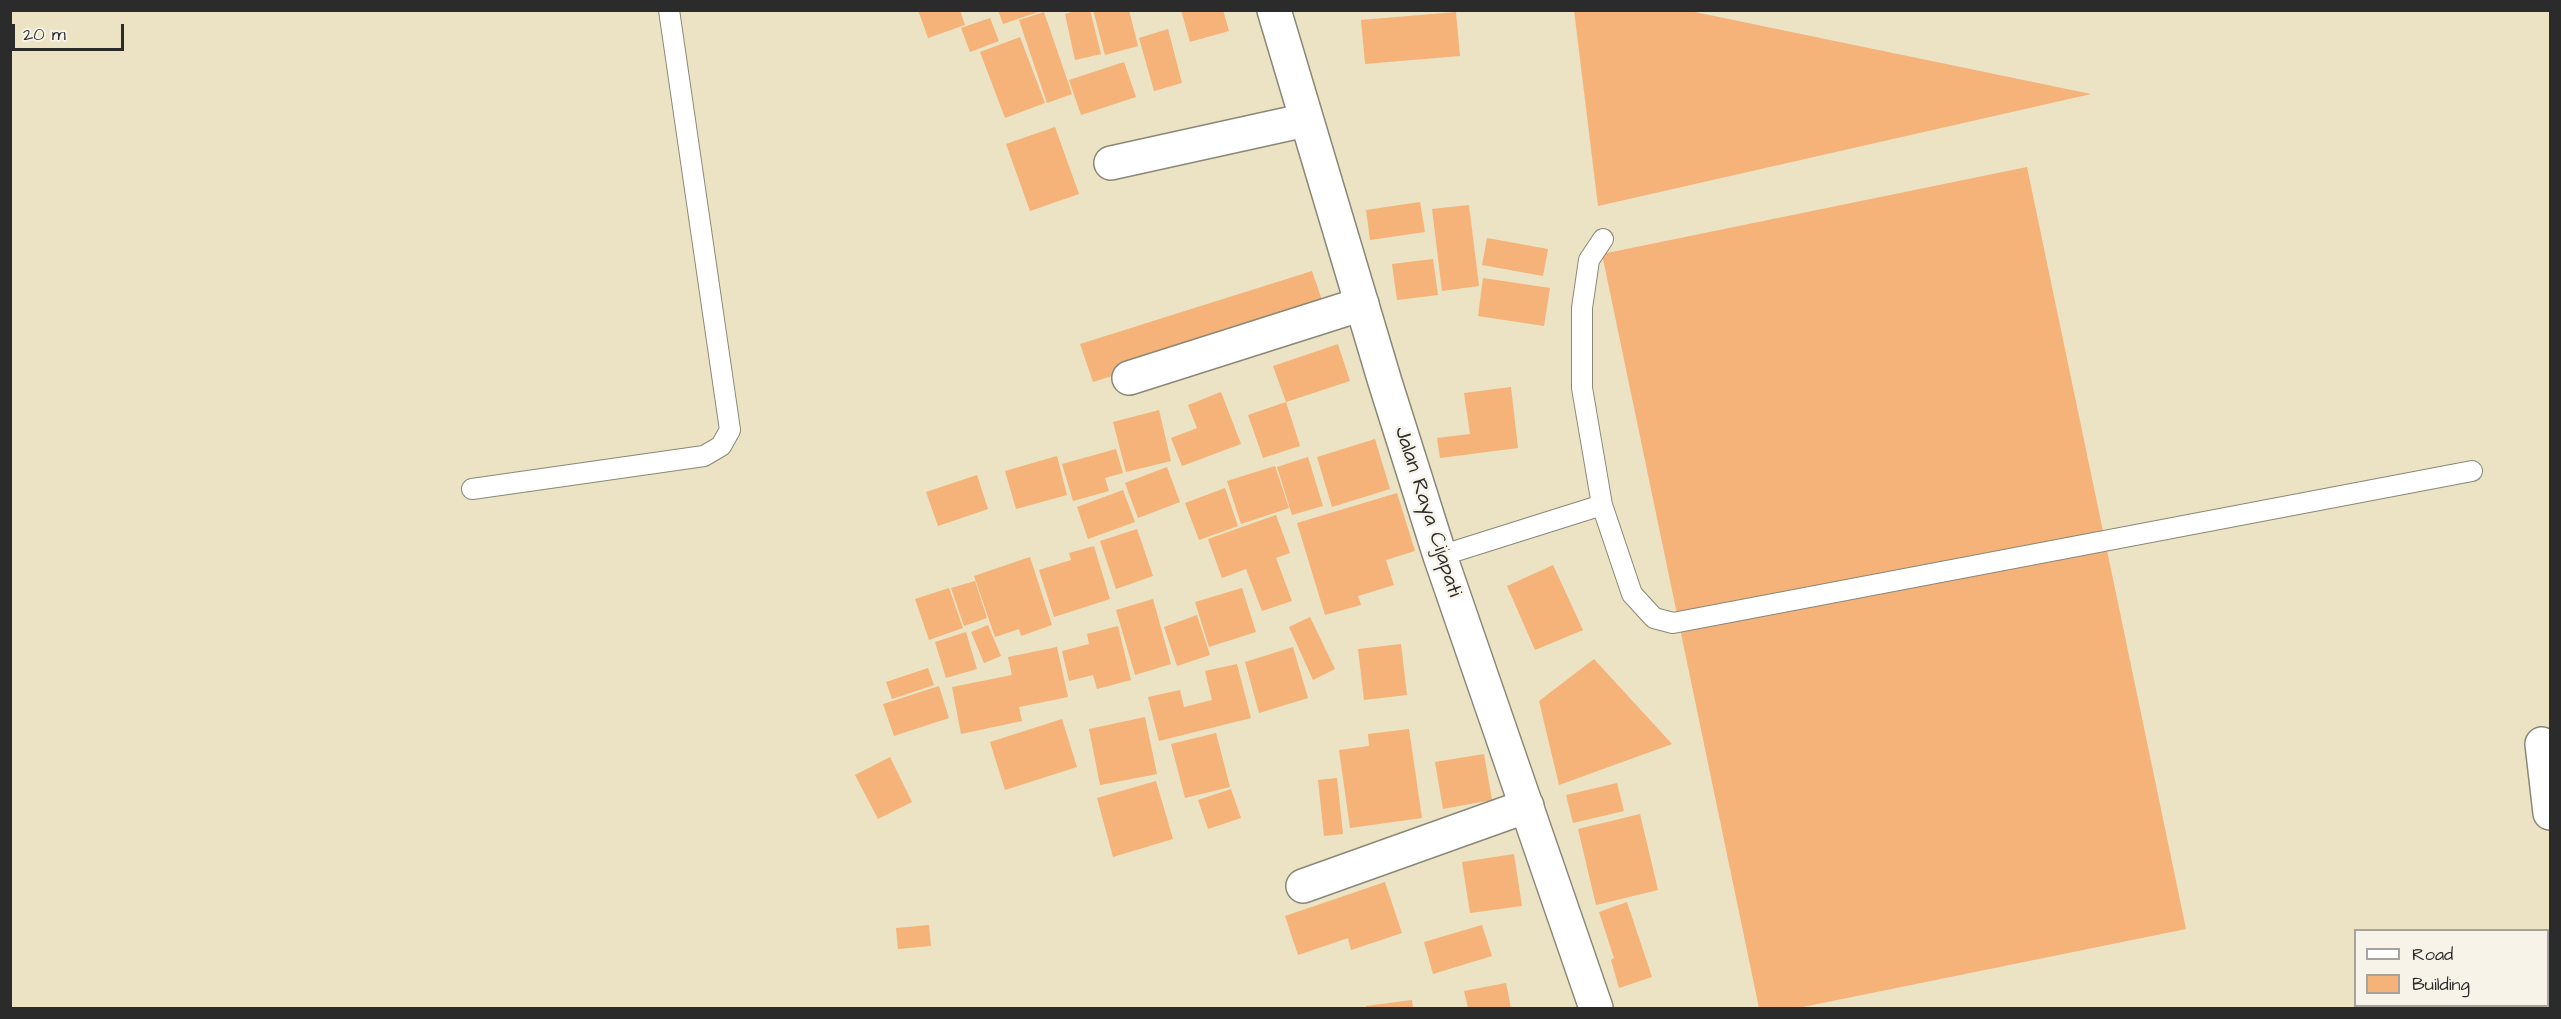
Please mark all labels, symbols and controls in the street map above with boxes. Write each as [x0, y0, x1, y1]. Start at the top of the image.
scale bar [15, 12, 128, 50]
text: 20 m [23, 22, 66, 47]
street label: Jalan Raya Cijapati [1388, 424, 1466, 600]
legend [2354, 929, 2549, 1007]
text: Road [2412, 942, 2453, 967]
text: Building [2412, 972, 2470, 997]

